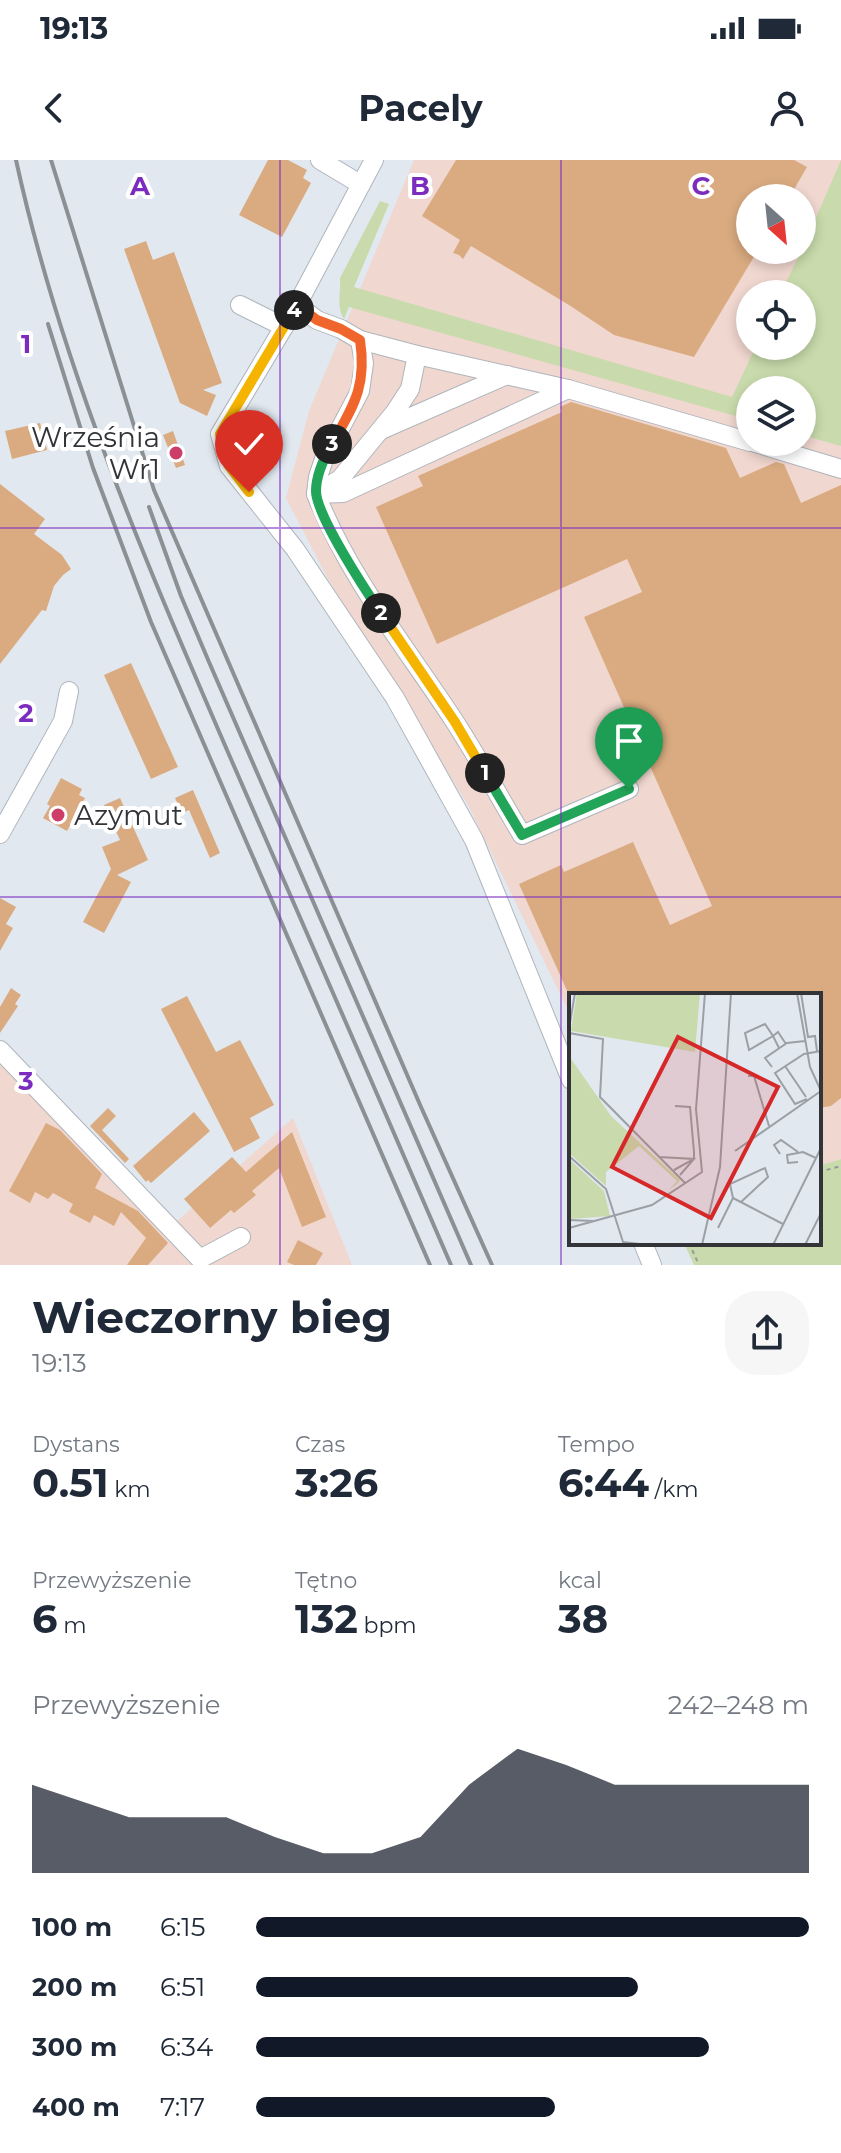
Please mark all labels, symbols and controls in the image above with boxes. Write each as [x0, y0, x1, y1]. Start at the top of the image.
text: 19:13 [40, 10, 108, 47]
icon: back [32, 86, 76, 130]
text: Pacely [358, 86, 483, 130]
icon: person [765, 86, 809, 130]
text: A [129, 170, 151, 202]
text: B [410, 170, 430, 202]
text: C [692, 170, 711, 202]
north arrow [736, 184, 816, 264]
map controls [736, 184, 816, 456]
button: locate [736, 280, 816, 360]
pin: 4 [274, 290, 314, 330]
text: 4 [286, 296, 302, 323]
text: 1 [21, 328, 31, 360]
button: layers [736, 376, 816, 456]
pin [215, 410, 283, 492]
place label: Września Wr1 [31, 420, 160, 486]
icon: check [227, 422, 271, 466]
pin: 3 [312, 424, 352, 464]
text: 3 [325, 430, 339, 457]
marker: Września Wr1 [167, 444, 185, 462]
pin: 2 [361, 593, 401, 633]
text: 2 [375, 599, 387, 626]
text: 2 [18, 697, 34, 729]
pin [595, 707, 663, 789]
icon: arrive [607, 719, 651, 763]
pin: 1 [465, 753, 505, 793]
text: 1 [481, 759, 489, 786]
place label: Azymut [74, 798, 183, 832]
marker: Azymut [49, 806, 67, 824]
inset map [569, 993, 821, 1245]
text: 3 [17, 1065, 34, 1097]
text: Wieczorny bieg [32, 1290, 392, 1344]
button: share [725, 1291, 809, 1375]
text: 19:13 [32, 1347, 87, 1379]
text: Dystans [32, 1431, 120, 1458]
text: Czas [295, 1431, 345, 1458]
text: Tempo [558, 1431, 635, 1458]
text: 0.51 [32, 1458, 109, 1507]
text: 3:26 [295, 1458, 378, 1507]
text: 6:44 [558, 1458, 649, 1507]
text: km [109, 1476, 151, 1503]
text: /km [649, 1476, 699, 1503]
text: Przewyższenie [32, 1567, 192, 1594]
text: Tętno [295, 1567, 357, 1594]
text: kcal [558, 1567, 602, 1594]
text: 6 [32, 1594, 57, 1643]
text: 132 [295, 1594, 358, 1643]
text: 38 [558, 1594, 608, 1643]
text: m [57, 1612, 87, 1639]
text: bpm [358, 1612, 417, 1639]
text: Przewyższenie [32, 1689, 221, 1721]
text: 242–248 m [668, 1689, 809, 1721]
text: 100 m [32, 1911, 112, 1943]
text: 6:15 [160, 1911, 205, 1943]
text: 200 m [32, 1971, 117, 2003]
text: 6:51 [160, 1971, 205, 2003]
text: 300 m [32, 2031, 117, 2063]
text: 6:34 [160, 2031, 213, 2063]
text: 400 m [32, 2091, 120, 2123]
text: 7:17 [160, 2091, 205, 2123]

